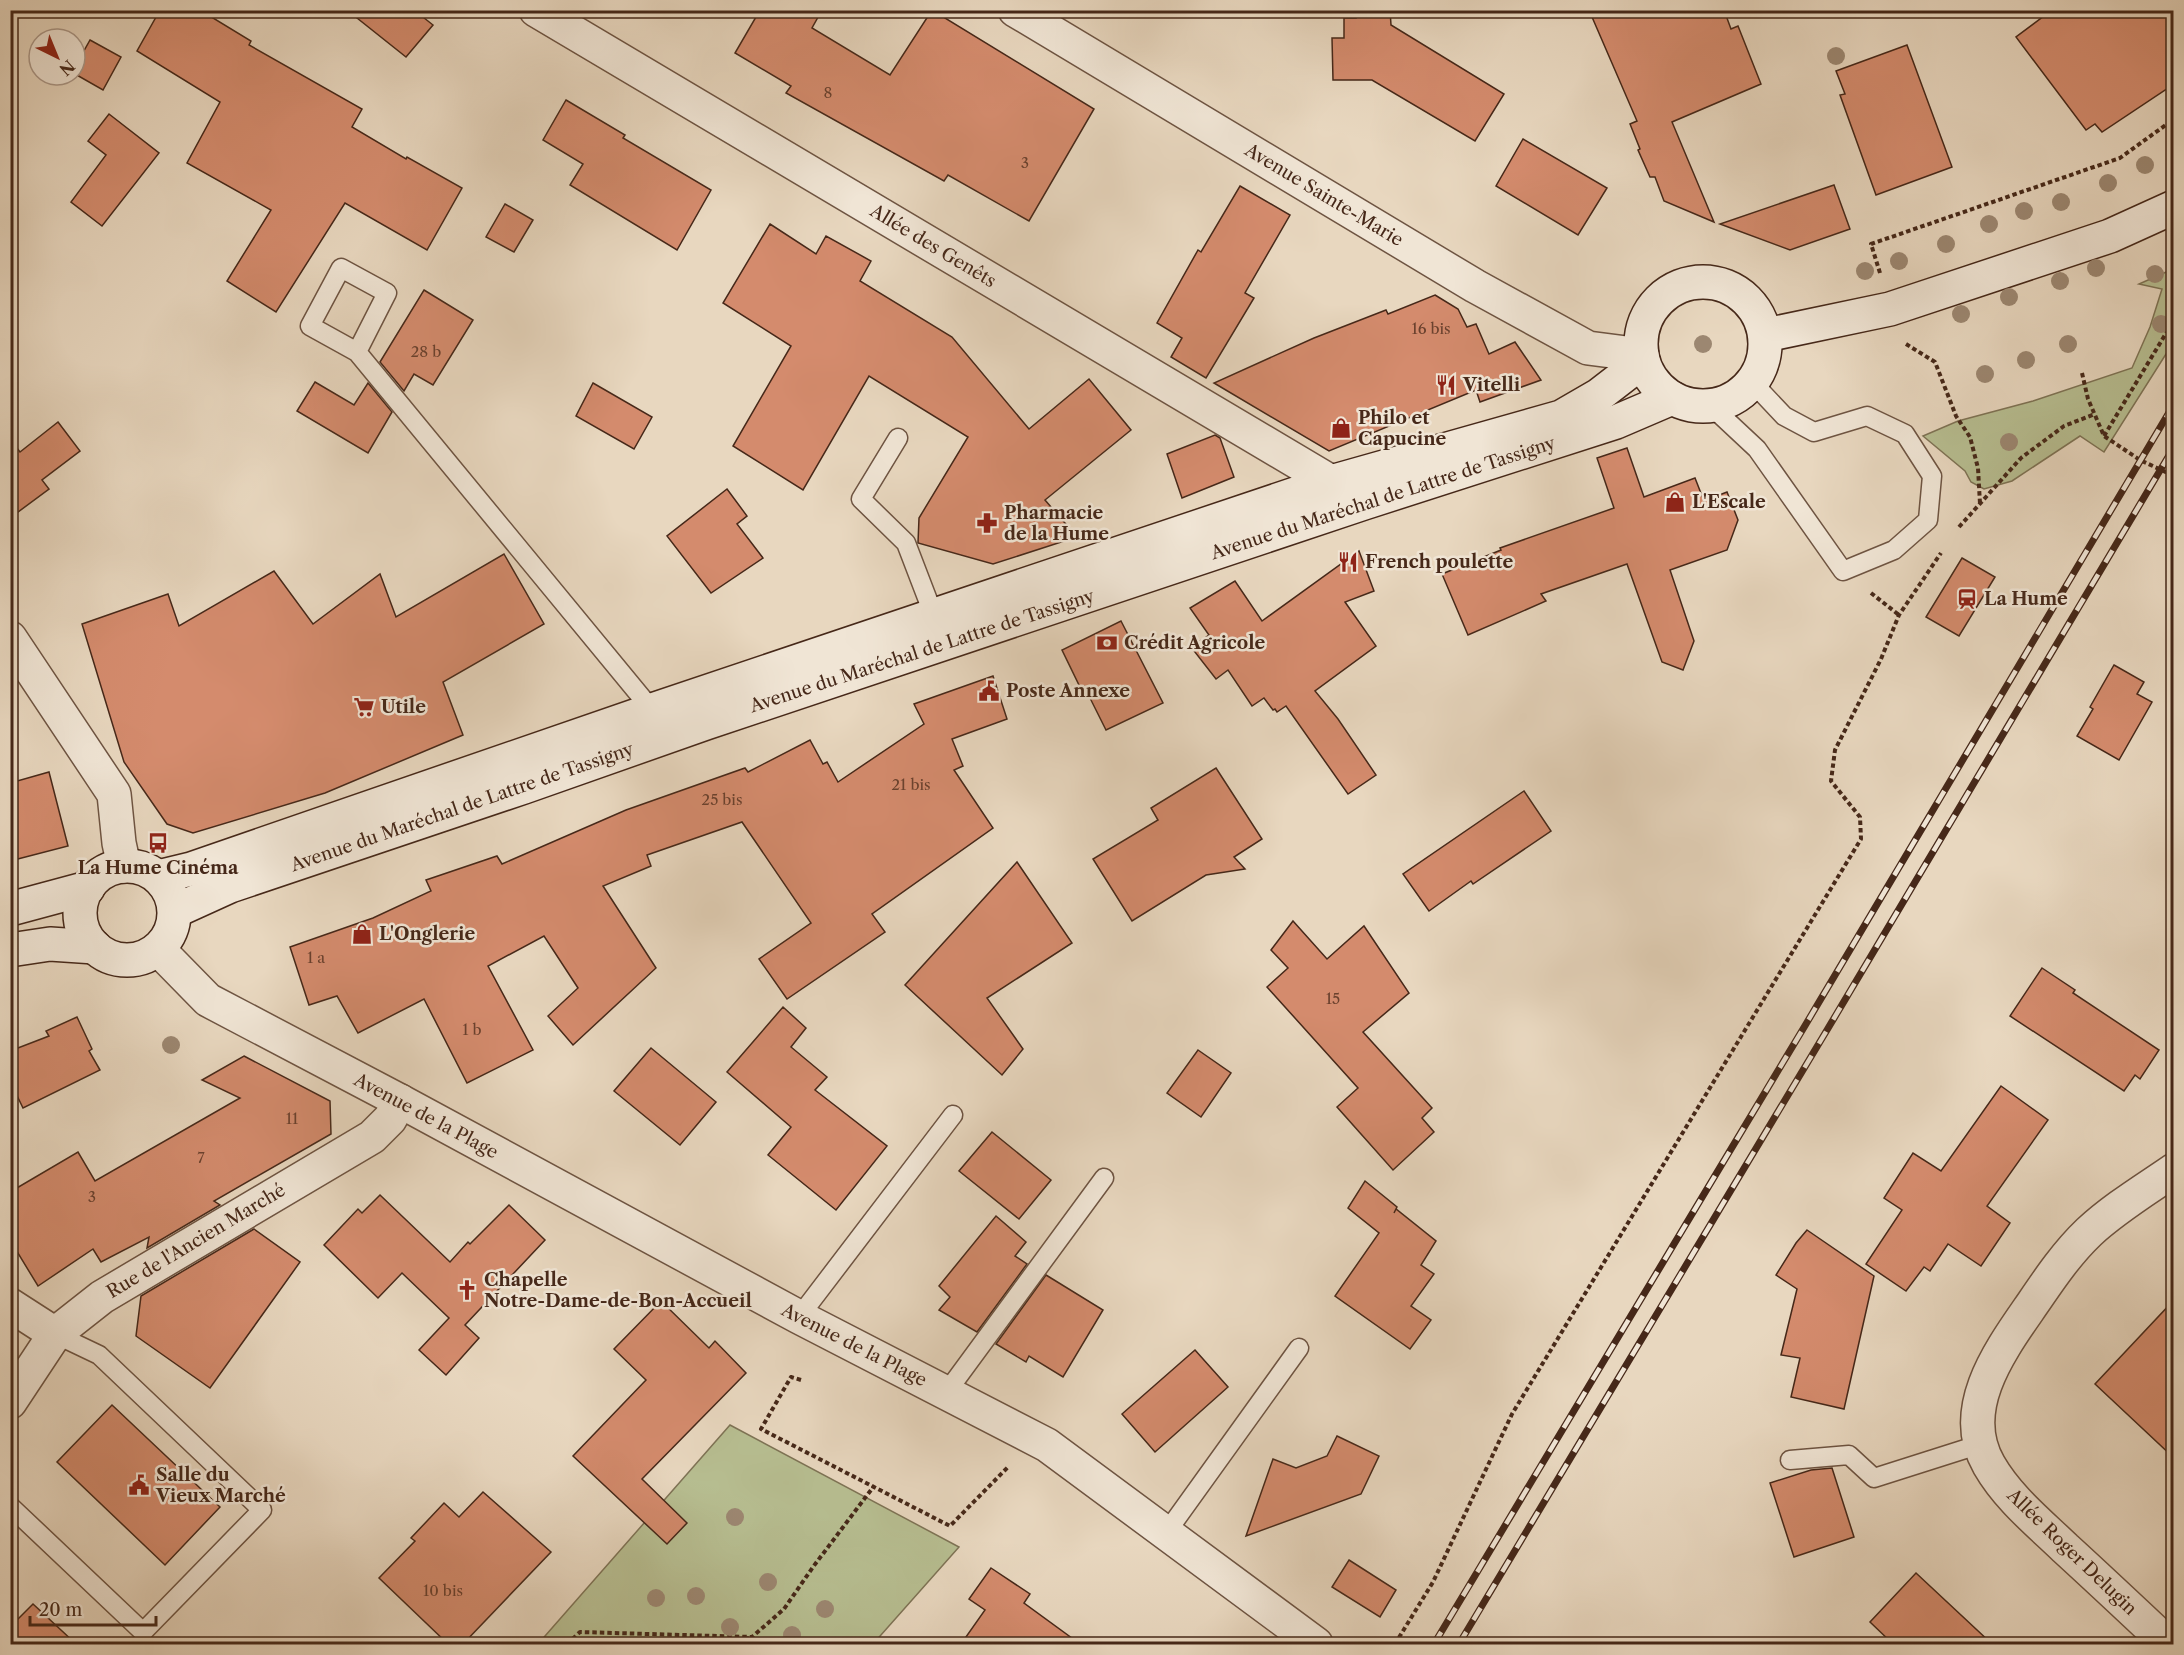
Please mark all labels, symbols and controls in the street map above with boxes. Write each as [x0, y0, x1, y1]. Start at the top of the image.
north arrow [27, 27, 87, 87]
text: N [55, 56, 79, 80]
house number: 8 [824, 83, 833, 102]
street label: Avenue Sainte-Marie [1240, 138, 1407, 251]
house number: 3 [1021, 153, 1029, 172]
street label: Allée des Genêts [865, 199, 1000, 292]
house number: 16 bis [1411, 319, 1451, 338]
house number: 28 b [411, 342, 441, 361]
restaurant icon: Vitelli [1434, 373, 1458, 397]
place label: Vitelli [1462, 374, 1521, 396]
place label: Philo et Capucine [1358, 407, 1447, 450]
shop icon: Philo et Capucine [1329, 416, 1353, 440]
street label: Avenue du Maréchal de Lattre de Tassigny [1207, 431, 1559, 565]
shop icon: L'Escale [1663, 490, 1687, 514]
place label: L'Escale [1692, 491, 1766, 513]
place label: Pharmacie de la Hume [1004, 502, 1109, 545]
pharmacy icon: Pharmacie de la Hume [975, 511, 999, 535]
restaurant icon: French poulette [1336, 550, 1360, 574]
place label: French poulette [1365, 551, 1513, 573]
street label: Avenue du Maréchal de Lattre de Tassigny [746, 584, 1098, 718]
station icon: La Hume [1955, 587, 1979, 611]
place label: La Hume [1984, 588, 2068, 610]
bank icon: Crédit Agricole [1095, 631, 1119, 655]
place label: Crédit Agricole [1124, 632, 1266, 654]
public building icon: Poste Annexe [977, 679, 1001, 703]
place label: Poste Annexe [1006, 680, 1130, 702]
supermarket icon: Utile [352, 695, 376, 719]
place label: Utile [381, 696, 426, 718]
street label: Avenue du Maréchal de Lattre de Tassigny [287, 737, 637, 877]
house number: 21 bis [891, 775, 931, 794]
house number: 25 bis [702, 790, 742, 809]
bus stop icon: La Hume Cinéma [146, 831, 170, 855]
place label: La Hume Cinéma [78, 857, 239, 879]
shop icon: L'Onglerie [350, 922, 374, 946]
place label: L'Onglerie [379, 923, 476, 945]
house number: 1 a [307, 948, 325, 967]
house number: 15 [1326, 989, 1340, 1008]
house number: 1 b [462, 1020, 482, 1039]
street label: Avenue de la Plage [349, 1068, 502, 1163]
house number: 11 [286, 1109, 299, 1128]
house number: 7 [197, 1148, 205, 1167]
street label: Rue de l'Ancien Marché [103, 1179, 289, 1303]
house number: 3 [88, 1187, 96, 1206]
place label: Chapelle Notre-Dame-de-Bon-Accueil [484, 1269, 752, 1312]
church icon: Chapelle Notre-Dame-de-Bon-Accueil [455, 1278, 479, 1302]
street label: Avenue de la Plage [777, 1298, 930, 1391]
place label: Salle du Vieux Marché [155, 1464, 286, 1507]
public building icon: Salle du Vieux Marché [127, 1473, 151, 1497]
street label: Allée Roger Delugin [2002, 1484, 2141, 1620]
house number: 10 bis [423, 1581, 463, 1600]
scale bar [30, 1589, 156, 1627]
text: 20 m [39, 1599, 83, 1621]

